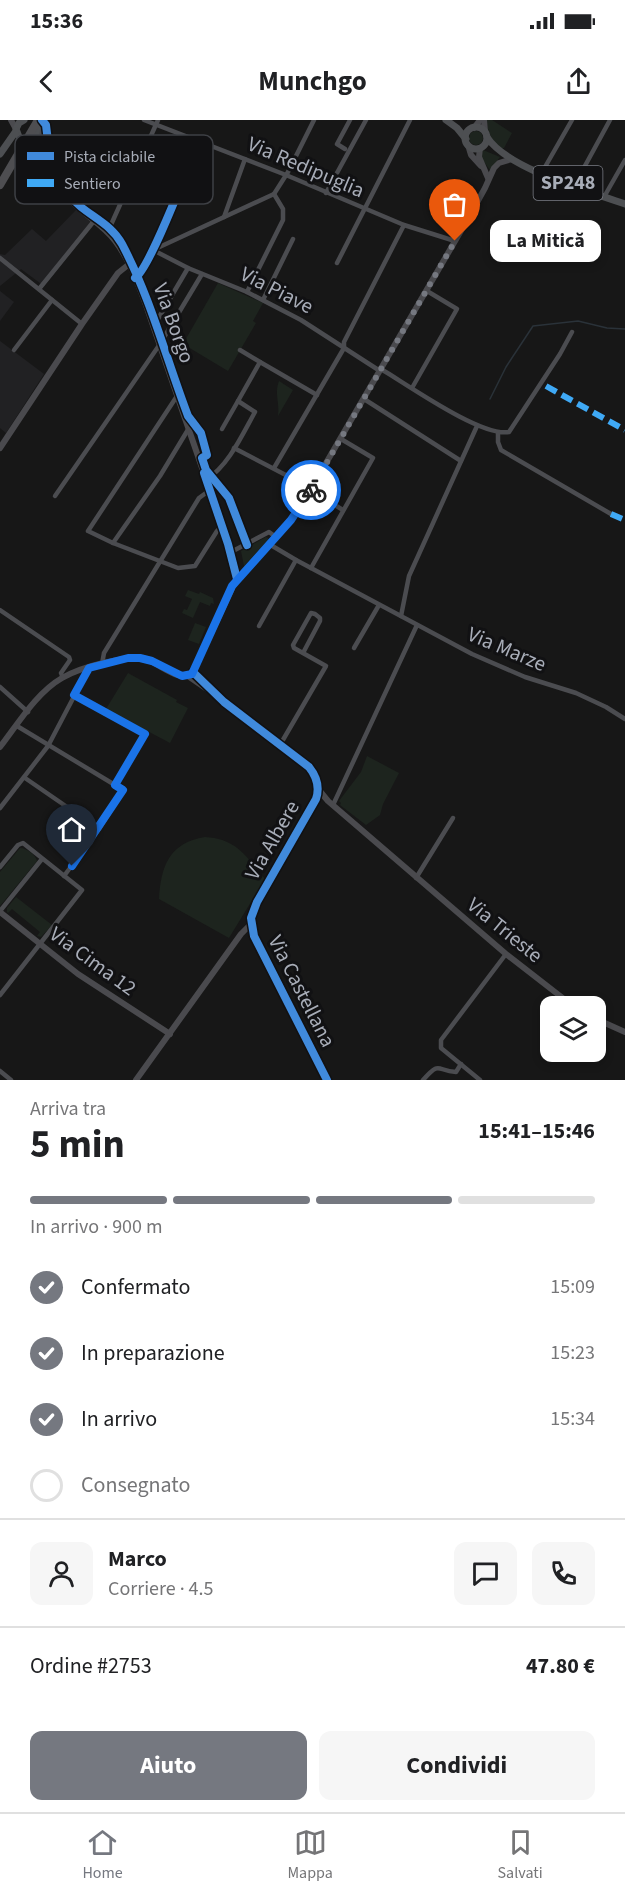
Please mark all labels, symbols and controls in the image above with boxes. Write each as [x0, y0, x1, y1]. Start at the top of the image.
text: 15:36 [30, 5, 83, 37]
text: Munchgo [258, 62, 367, 101]
icon: back [30, 65, 63, 98]
icon: share [562, 65, 595, 98]
street label: Via Redipuglia [243, 129, 369, 205]
legend [15, 135, 213, 204]
text: Pista ciclabile [64, 146, 155, 168]
road number: SP248 [534, 166, 602, 200]
text: Sentiero [64, 173, 121, 195]
pin [429, 179, 480, 241]
icon: bag [438, 188, 471, 221]
callout: La Mitică [491, 220, 602, 262]
text: La Mitică [506, 227, 585, 255]
street label: Via Piave [235, 259, 319, 321]
street label: Via Borgo [146, 279, 202, 367]
courier [281, 460, 341, 520]
icon: bike [295, 474, 328, 507]
street label: Via Marze [463, 619, 551, 679]
street label: Via Albere [237, 795, 307, 885]
pin [46, 804, 97, 866]
icon: home [55, 813, 88, 846]
street label: Via Trieste [461, 890, 549, 970]
street label: Via Cima 12 [43, 919, 143, 1003]
street label: Via Castellana [261, 930, 343, 1052]
map controls [540, 996, 606, 1062]
button: layers [540, 996, 606, 1062]
text: Arriva tra [30, 1095, 106, 1123]
text: 15:41–15:46 [478, 1115, 595, 1147]
text: 5 min [30, 1117, 125, 1173]
text: In arrivo · 900 m [30, 1213, 163, 1241]
icon: check [30, 1271, 63, 1304]
text: Confermato [81, 1271, 190, 1303]
text: 15:09 [550, 1273, 595, 1301]
icon: check [30, 1337, 63, 1370]
text: In preparazione [81, 1337, 225, 1369]
text: 15:23 [550, 1339, 595, 1367]
icon: check [30, 1403, 63, 1436]
text: In arrivo [81, 1403, 157, 1435]
text: 15:34 [550, 1405, 595, 1433]
text: Consegnato [81, 1469, 190, 1501]
button: person [30, 1542, 93, 1605]
button: chat [454, 1542, 517, 1605]
button: phone [532, 1542, 595, 1605]
text: Marco [108, 1543, 167, 1575]
text: Corriere · 4.5 [108, 1575, 213, 1603]
text: Ordine #2753 [30, 1650, 152, 1682]
text: 47.80 € [526, 1650, 595, 1682]
button: Aiuto [30, 1731, 307, 1800]
button: Condividi [319, 1731, 595, 1800]
tab: Home [82, 1826, 123, 1884]
tab: Mappa [287, 1826, 333, 1884]
tab: Salvati [498, 1826, 543, 1884]

